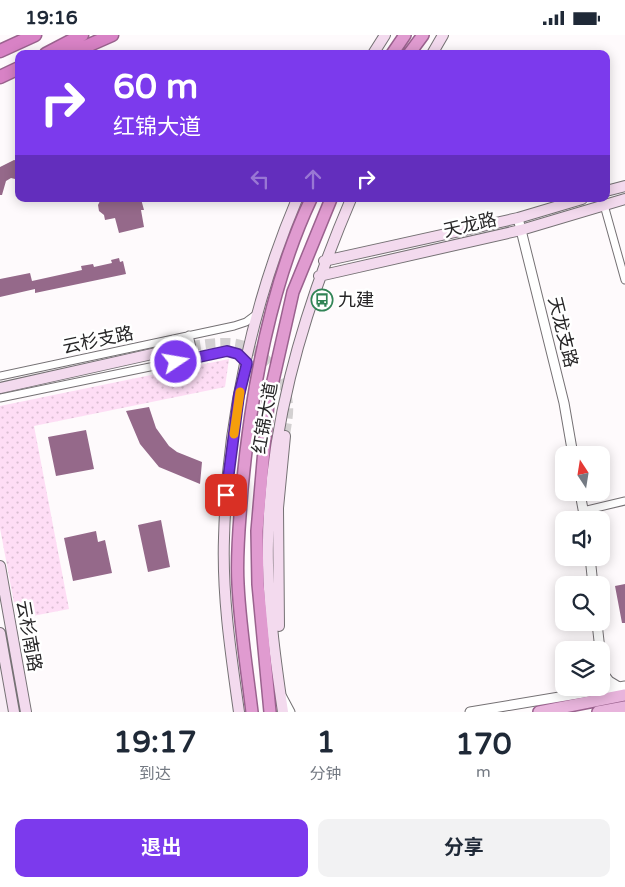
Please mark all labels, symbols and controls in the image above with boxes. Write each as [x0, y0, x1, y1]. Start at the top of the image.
text: 19:16 [25, 7, 78, 29]
text: 60 m [113, 66, 198, 108]
icon: right [30, 70, 95, 135]
text: 红锦大道 [113, 114, 201, 140]
icon: left [246, 165, 274, 193]
icon: ahead [299, 165, 327, 193]
icon: right [352, 165, 380, 193]
street label: 天龙路 [441, 208, 499, 242]
bus stop icon: 九建 [310, 288, 334, 312]
place label: 九建 [338, 289, 374, 311]
street label: 天龙支路 [544, 294, 582, 370]
street label: 云杉支路 [60, 322, 136, 358]
position arrow [149, 335, 201, 387]
street label: 红锦大道 [248, 381, 282, 455]
north arrow [555, 446, 610, 501]
map controls [555, 446, 610, 696]
pin [205, 474, 247, 516]
icon: arrive [212, 481, 240, 509]
button: sound [555, 511, 610, 566]
button: search [555, 576, 610, 631]
street label: 云杉南路 [12, 599, 46, 673]
button: layers [555, 641, 610, 696]
text: 19:17 [113, 724, 196, 761]
text: 1 [316, 724, 335, 761]
text: 170 [455, 726, 512, 763]
text: m [476, 762, 491, 782]
text: 到达 [139, 764, 171, 784]
text: 分钟 [310, 764, 342, 784]
button: 退出 [15, 819, 308, 877]
button: 分享 [318, 819, 610, 877]

